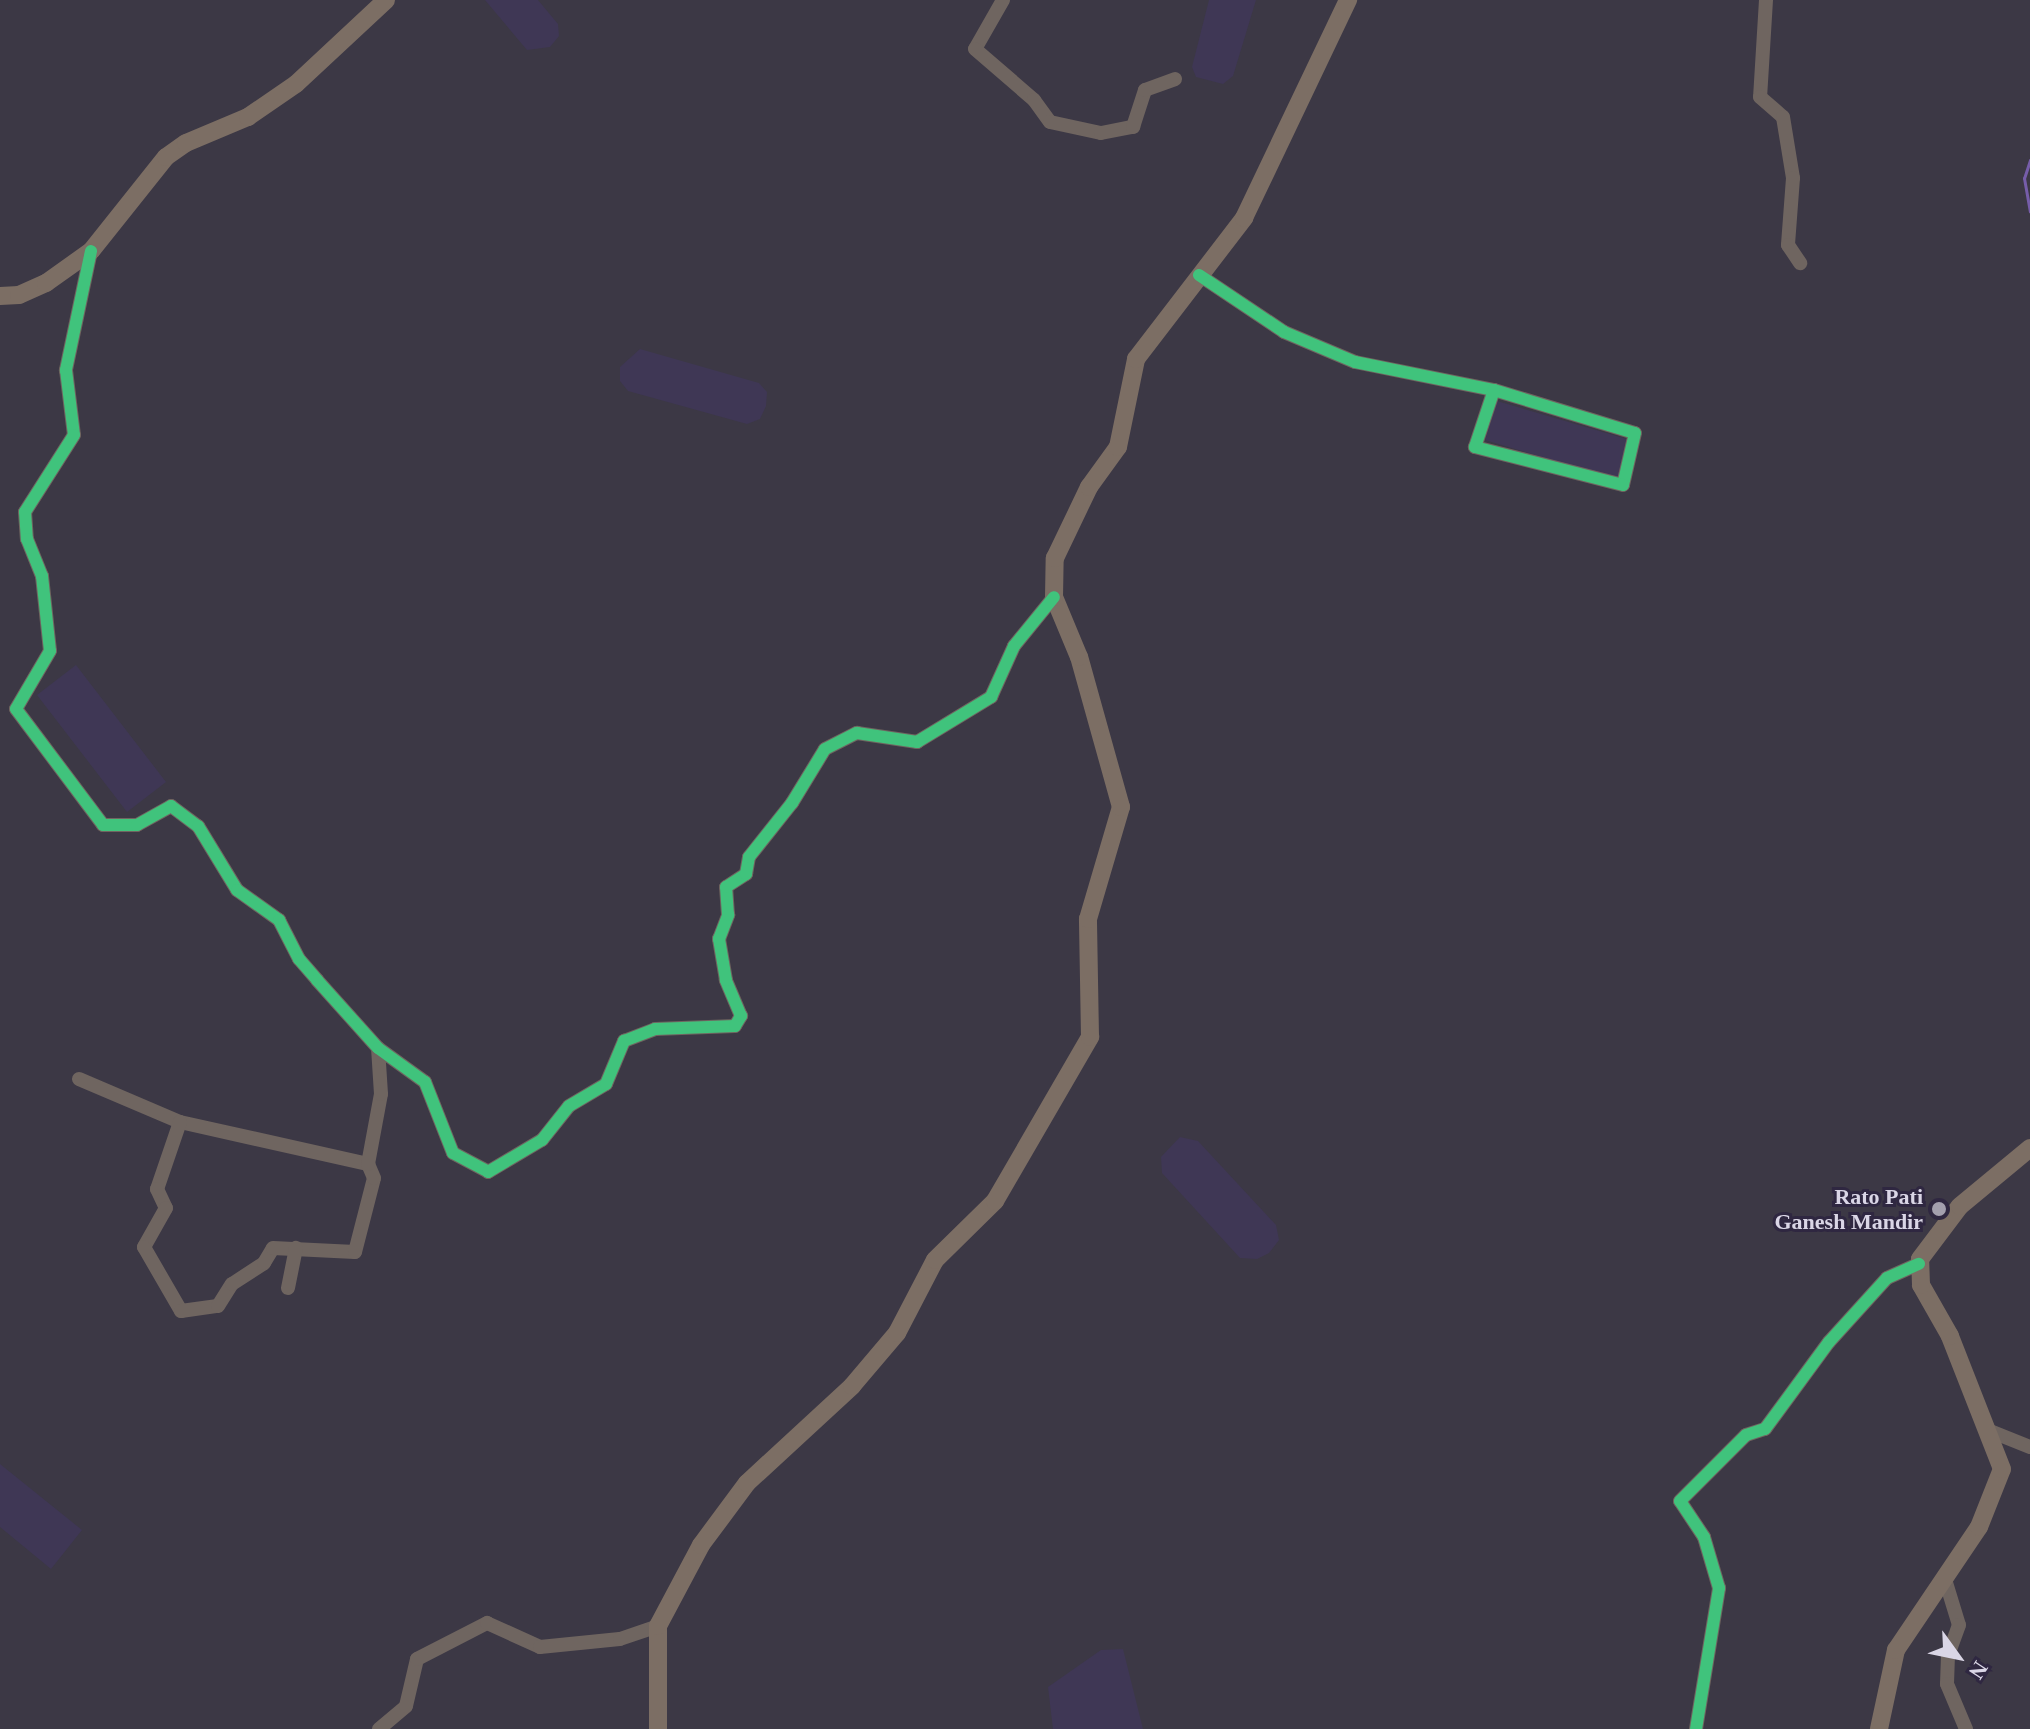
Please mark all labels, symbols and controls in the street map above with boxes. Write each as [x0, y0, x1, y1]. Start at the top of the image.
place label: Rato Pati Ganesh Mandir [1774, 1183, 1923, 1234]
marker: Rato Pati Ganesh Mandir [1930, 1200, 1948, 1218]
north arrow [1918, 1617, 1998, 1697]
text: N [1964, 1657, 1993, 1684]

